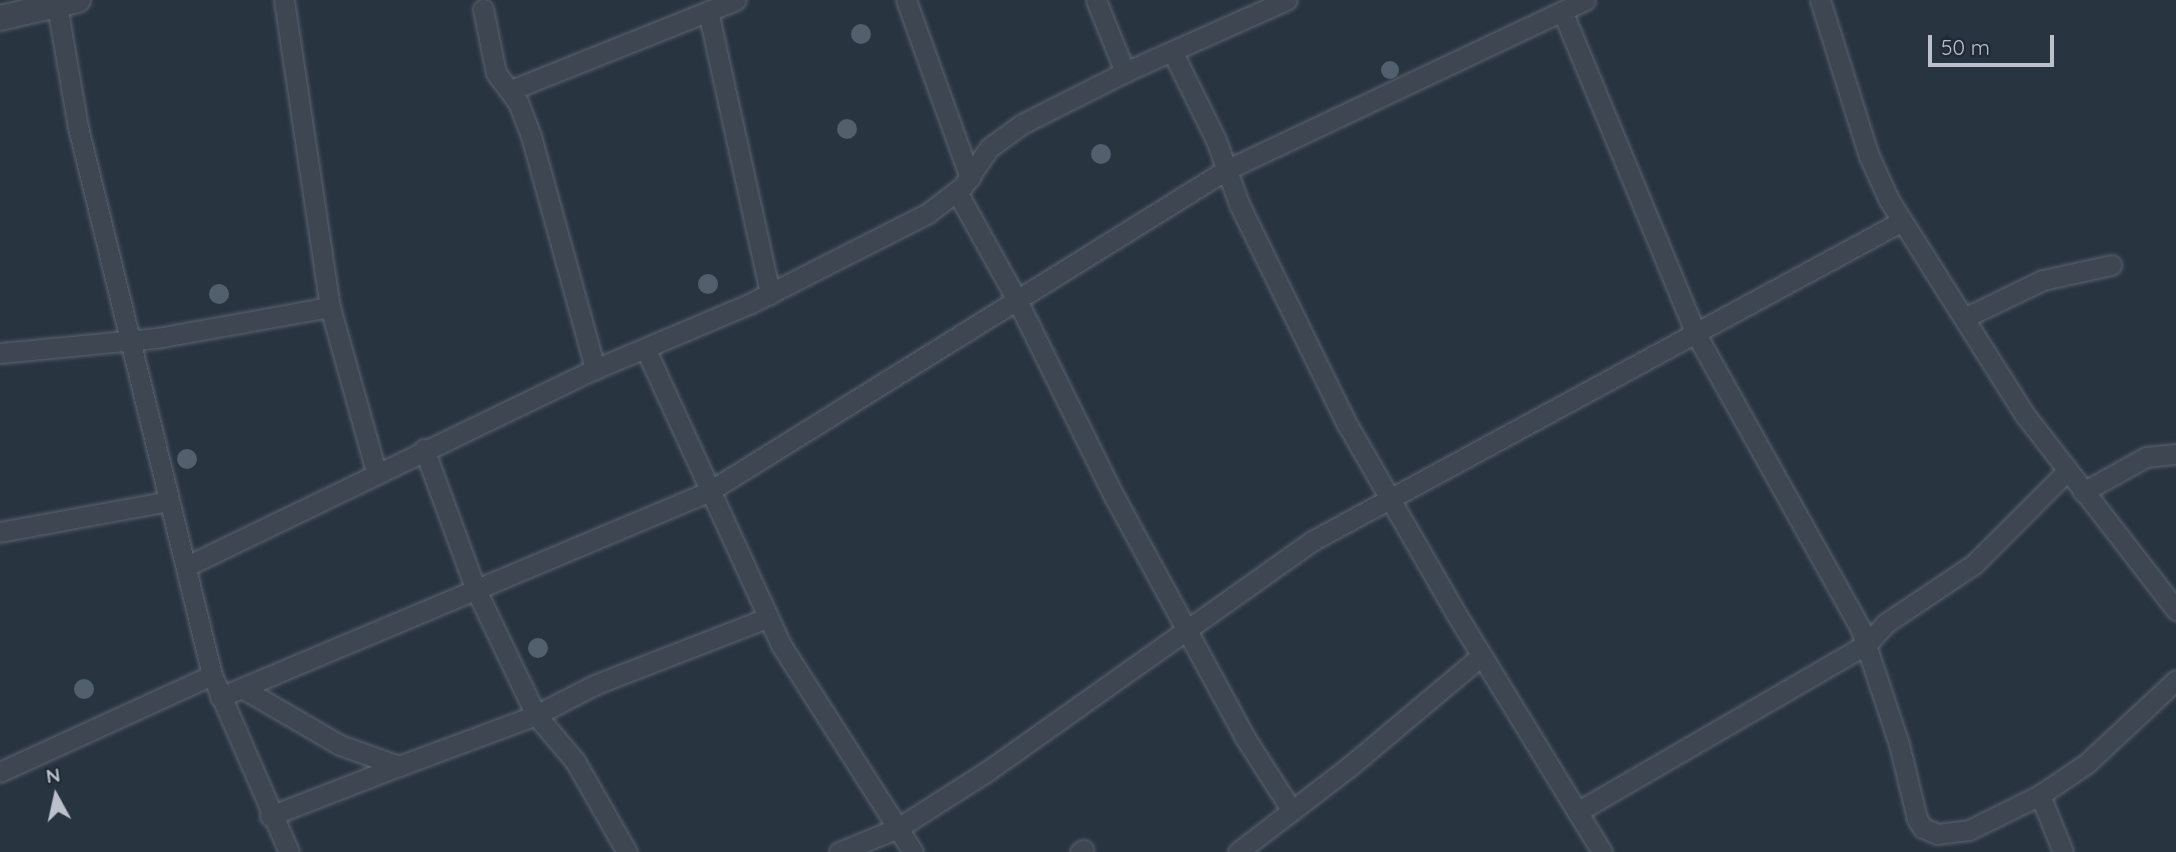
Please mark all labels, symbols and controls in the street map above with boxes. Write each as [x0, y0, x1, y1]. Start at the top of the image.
scale bar [1931, 21, 2057, 65]
text: 50 m [1941, 34, 1990, 60]
north arrow [21, 761, 91, 831]
text: N [44, 762, 62, 788]

